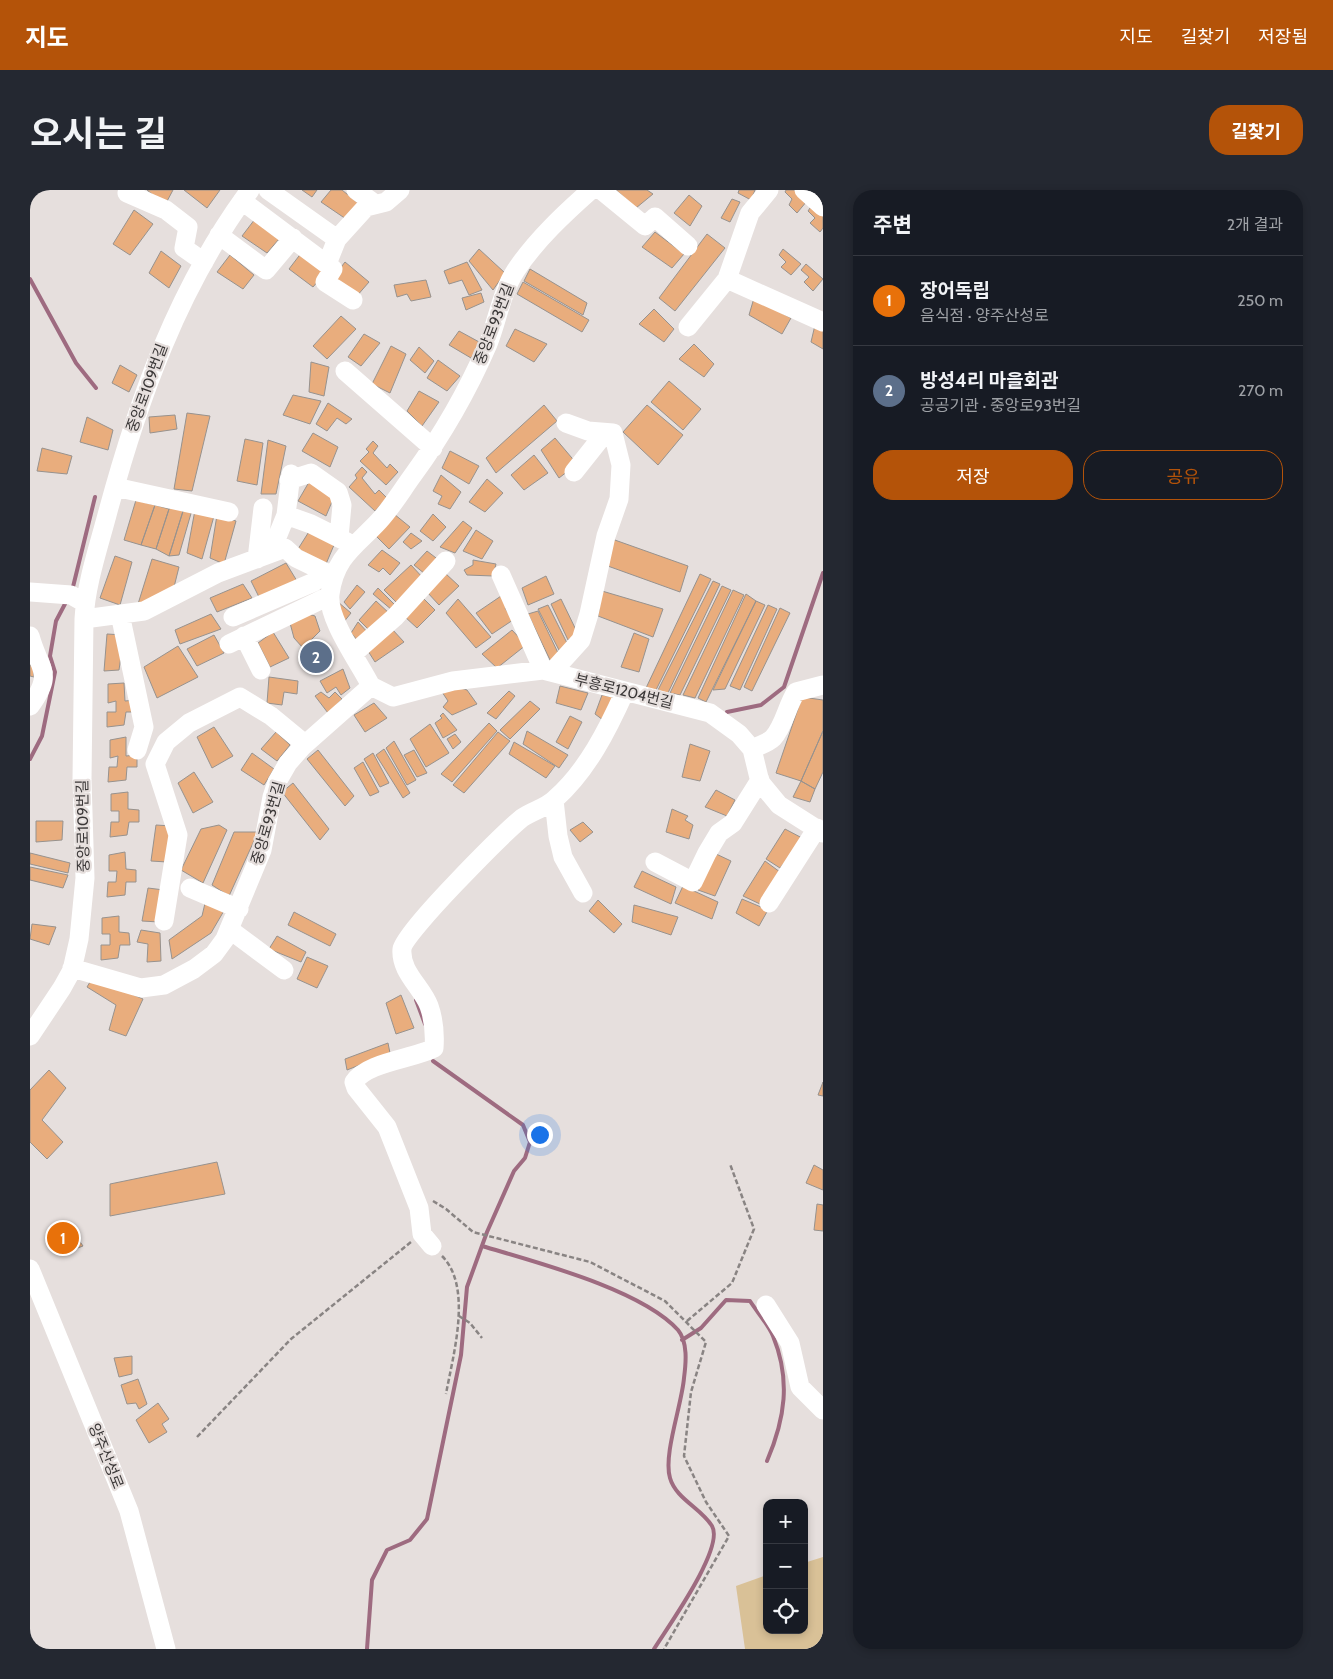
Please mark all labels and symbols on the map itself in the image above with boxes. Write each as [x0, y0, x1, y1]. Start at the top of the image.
street label: 중앙로93번길 [470, 281, 518, 367]
street label: 중앙로109번길 [123, 341, 171, 435]
pin: 2 [300, 638, 332, 676]
street label: 부흥로1204번길 [573, 670, 675, 712]
street label: 중앙로109번길 [73, 779, 93, 873]
street label: 중앙로93번길 [248, 779, 288, 867]
your location [527, 1122, 553, 1148]
pin: 1 [47, 1219, 79, 1257]
street label: 양주산성로 [85, 1421, 127, 1491]

